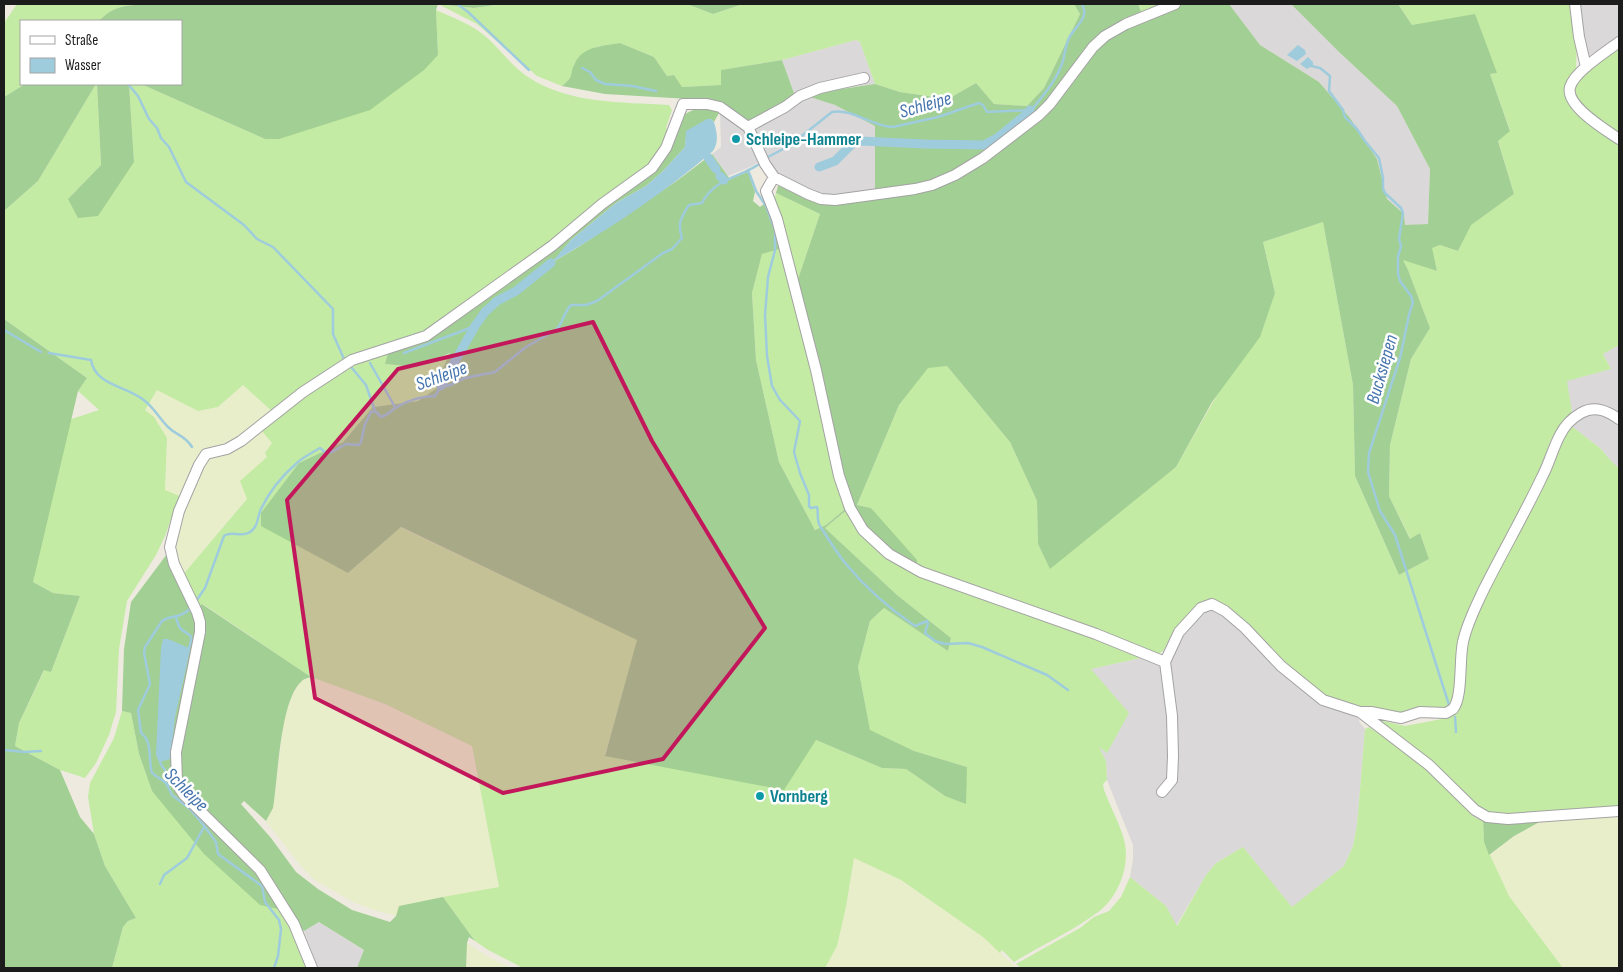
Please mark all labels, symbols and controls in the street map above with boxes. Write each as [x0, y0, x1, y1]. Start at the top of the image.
legend [20, 20, 182, 85]
text: Straße [65, 31, 98, 50]
text: Wasser [65, 56, 102, 75]
water label: Schleipe [897, 87, 955, 124]
place label: Schleipe-Hammer [746, 129, 862, 150]
marker: Schleipe-Hammer [730, 133, 742, 145]
water label: Bucksiepen [1362, 332, 1403, 407]
water label: Schleipe [413, 356, 471, 396]
water label: Schleipe [159, 763, 213, 817]
place label: Vornberg [770, 786, 828, 807]
marker: Vornberg [754, 790, 766, 802]

